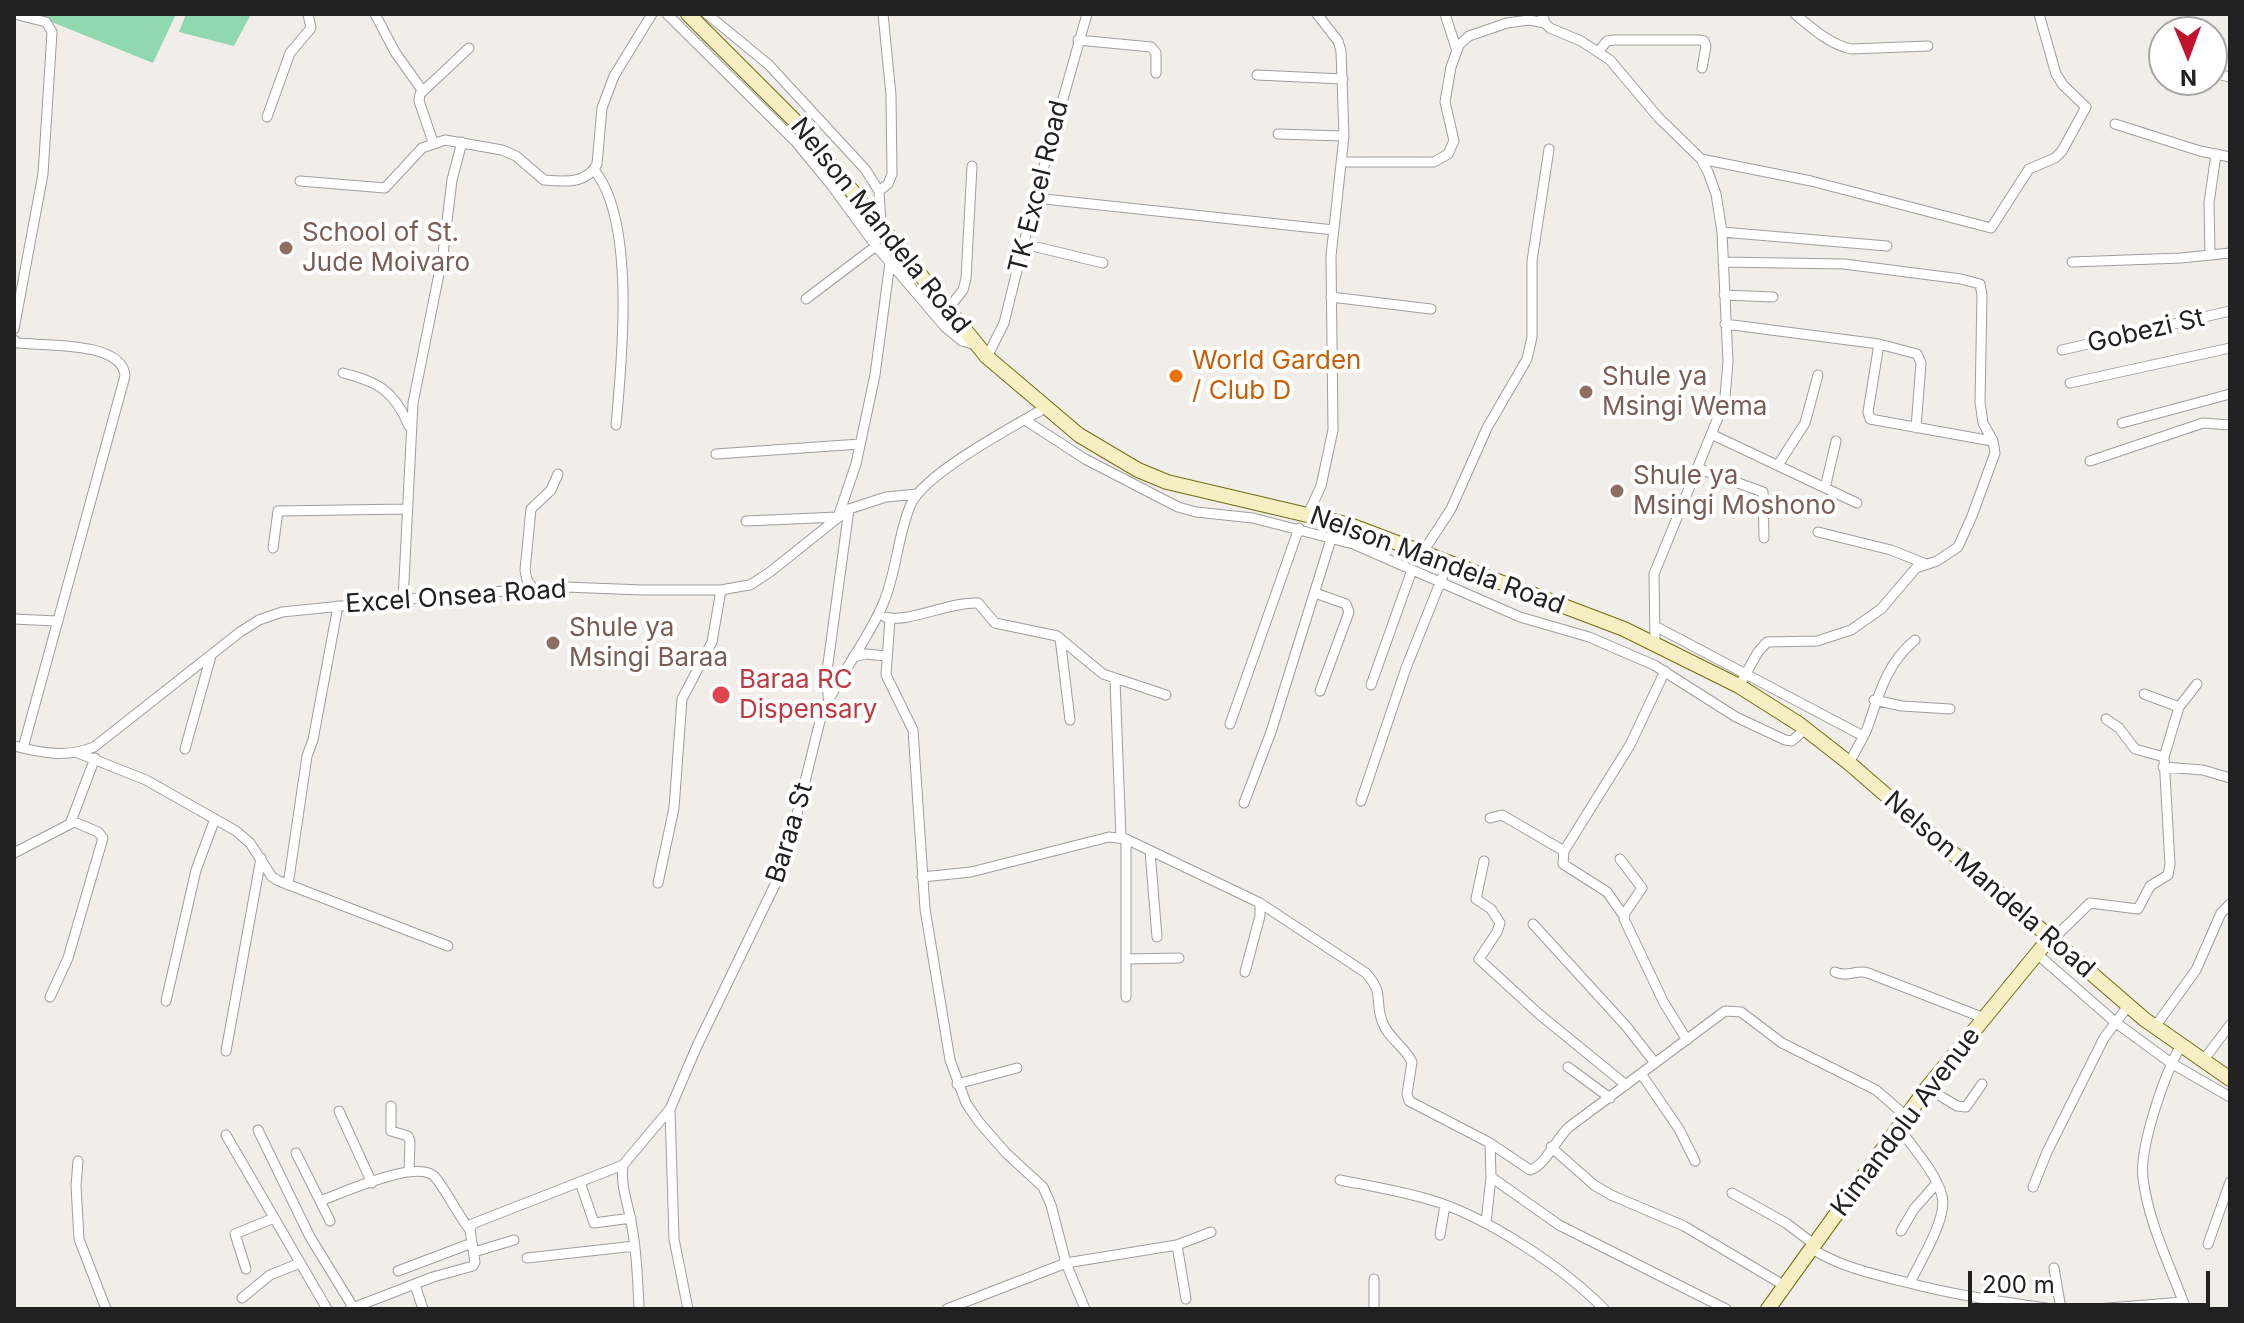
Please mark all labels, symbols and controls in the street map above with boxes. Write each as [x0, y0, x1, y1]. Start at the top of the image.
north arrow [2148, 16, 2228, 96]
text: N [2180, 65, 2197, 91]
street label: TK Excel Road [1002, 97, 1076, 277]
street label: Nelson Mandela Road [783, 112, 977, 340]
place label: School of St. Jude Moivaro [302, 217, 470, 278]
marker: School of St. Jude Moivaro [277, 239, 295, 257]
street label: Gobezi St [2085, 302, 2207, 360]
place label: World Garden / Club D [1192, 345, 1361, 406]
place label: Shule ya Msingi Wema [1602, 361, 1767, 422]
marker: World Garden / Club D [1167, 367, 1185, 385]
marker: Shule ya Msingi Wema [1577, 383, 1595, 401]
place label: Shule ya Msingi Moshono [1633, 460, 1836, 522]
marker: Shule ya Msingi Moshono [1608, 482, 1626, 500]
street label: Nelson Mandela Road [1306, 500, 1568, 622]
street label: Excel Onsea Road [344, 574, 568, 620]
place label: Shule ya Msingi Baraa [569, 612, 728, 674]
marker: Shule ya Msingi Baraa [544, 634, 562, 652]
place label: Baraa RC Dispensary [739, 664, 877, 726]
marker: Baraa RC Dispensary [710, 684, 732, 706]
street label: Baraa St [760, 779, 820, 887]
street label: Nelson Mandela Road [1877, 785, 2101, 985]
street label: Kimandolu Avenue [1825, 1021, 1987, 1223]
scale bar [1972, 1255, 2214, 1305]
text: 200 m [1982, 1270, 2055, 1299]

